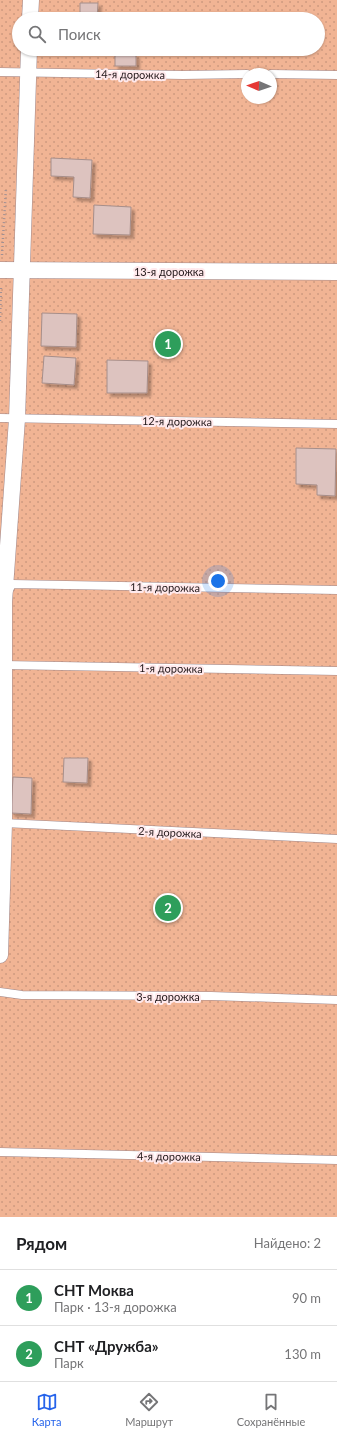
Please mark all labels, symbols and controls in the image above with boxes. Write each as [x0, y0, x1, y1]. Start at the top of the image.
search box [12, 12, 325, 56]
icon: search [26, 23, 48, 45]
text: Поиск [58, 25, 101, 43]
street label: 14-я дорожка [95, 67, 165, 81]
north arrow [241, 68, 277, 104]
street label: 13-я дорожка [134, 265, 204, 278]
pin: 1 [155, 329, 181, 359]
street label: 12-я дорожка [142, 414, 212, 428]
your location [208, 571, 228, 591]
street label: 11-я дорожка [130, 580, 200, 594]
street label: 1-я дорожка [139, 661, 203, 675]
street label: 2-я дорожка [138, 824, 202, 840]
pin: 2 [155, 893, 181, 923]
street label: 3-я дорожка [136, 990, 200, 1003]
street label: 4-я дорожка [137, 1149, 201, 1163]
text: Рядом [16, 1233, 67, 1254]
text: Найдено: 2 [254, 1235, 321, 1251]
text: СНТ Моква [54, 1281, 134, 1299]
text: 1 [25, 1290, 33, 1306]
text: 90 m [292, 1290, 321, 1306]
text: Парк · 13-я дорожка [54, 1299, 177, 1315]
text: СНТ «Дружба» [54, 1337, 159, 1355]
text: 2 [25, 1346, 33, 1362]
text: 130 m [284, 1346, 321, 1362]
text: Парк [54, 1355, 84, 1371]
tab: Карта [32, 1391, 62, 1428]
tab: Маршрут [125, 1391, 173, 1428]
tab: Сохранённые [237, 1391, 305, 1428]

